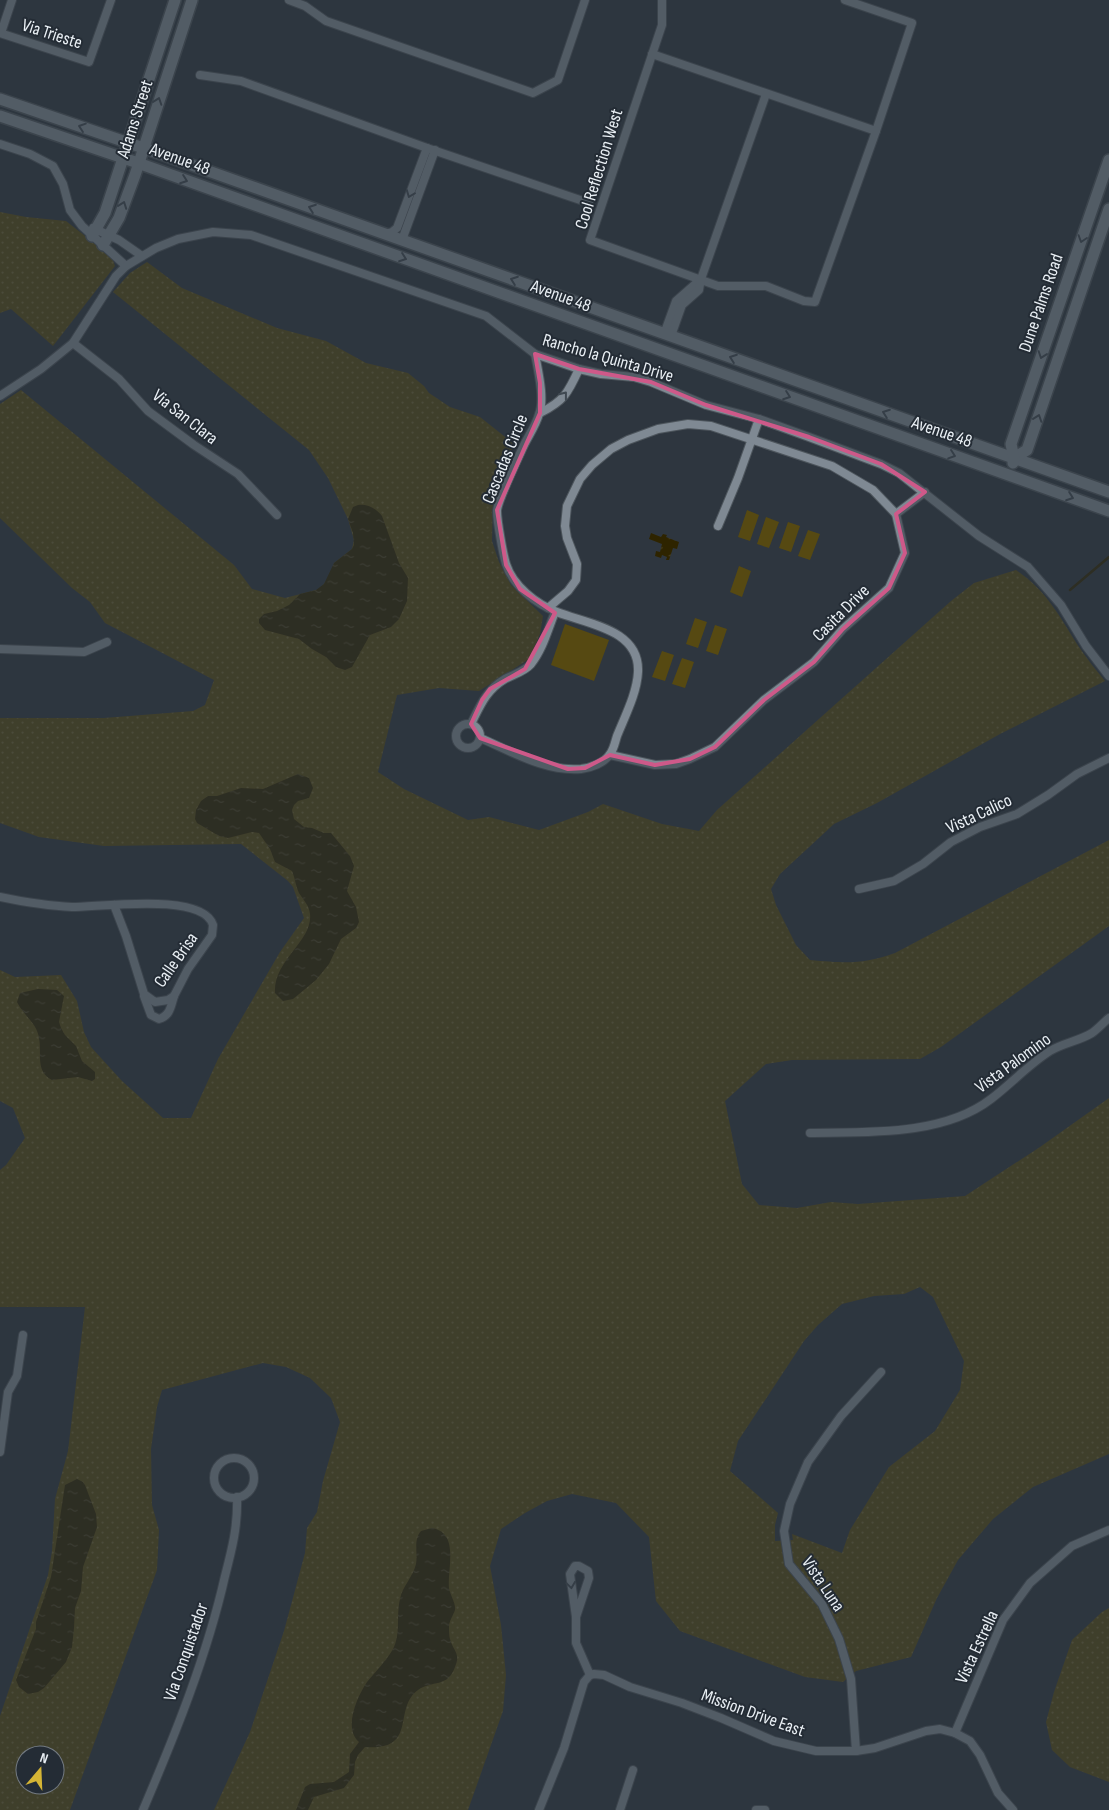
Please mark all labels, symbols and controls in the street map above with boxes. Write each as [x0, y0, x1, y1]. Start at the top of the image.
street label: Via Trieste [19, 14, 85, 54]
street label: Adams Street [112, 77, 158, 162]
one-way arrow [153, 98, 163, 106]
street label: Cool Reflection West [571, 106, 627, 232]
one-way arrow [78, 123, 86, 133]
street label: Avenue 48 [146, 138, 213, 180]
one-way arrow [179, 174, 188, 184]
one-way arrow [406, 189, 416, 198]
one-way arrow [117, 201, 127, 210]
one-way arrow [308, 204, 316, 214]
one-way arrow [1077, 234, 1087, 243]
street label: Dune Palms Road [1014, 251, 1068, 355]
one-way arrow [398, 252, 407, 262]
street label: Avenue 48 [527, 275, 594, 317]
one-way arrow [510, 276, 519, 286]
street label: Rancho la Quinta Drive [540, 329, 676, 387]
one-way arrow [1038, 350, 1048, 359]
one-way arrow [729, 354, 738, 364]
street label: Via San Clara [148, 385, 222, 449]
one-way arrow [782, 390, 790, 400]
one-way arrow [559, 392, 568, 401]
one-way arrow [882, 409, 891, 419]
street label: Cascadas Circle [478, 411, 532, 507]
street label: Avenue 48 [908, 412, 975, 452]
one-way arrow [1032, 414, 1042, 423]
one-way arrow [948, 449, 956, 459]
one-way arrow [1065, 491, 1074, 501]
street label: Casita Drive [808, 580, 874, 646]
street label: Vista Calico [943, 790, 1015, 838]
street label: Calle Brisa [150, 929, 202, 991]
street label: Vista Palomino [971, 1029, 1055, 1097]
street label: Vista Luna [797, 1552, 849, 1616]
one-way arrow [565, 1582, 576, 1590]
street label: Via Conquistador [159, 1600, 213, 1704]
street label: Vista Estrella [951, 1607, 1003, 1687]
street label: Mission Drive East [698, 1685, 808, 1742]
north arrow [15, 1745, 65, 1795]
text: N [38, 1749, 50, 1767]

